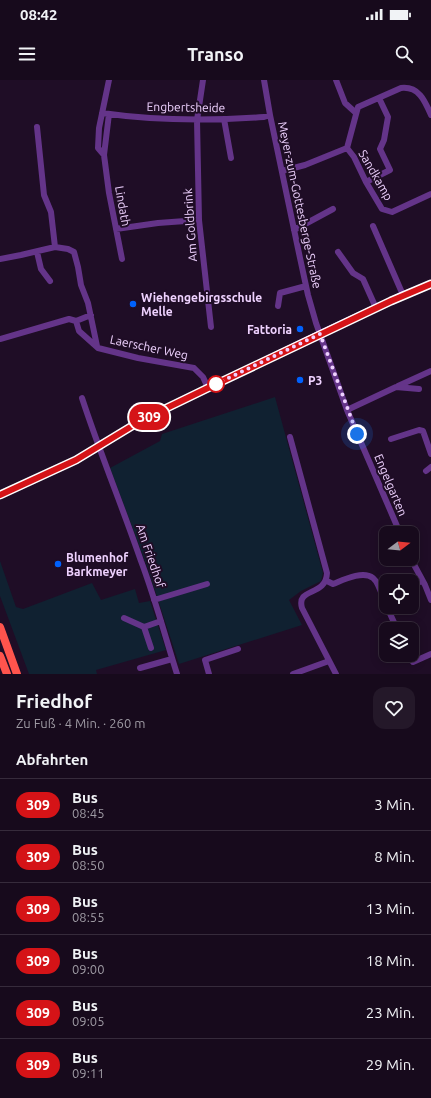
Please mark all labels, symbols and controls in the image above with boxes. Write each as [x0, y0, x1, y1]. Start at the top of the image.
text: 08:42 [20, 6, 58, 23]
icon: menu [16, 43, 38, 65]
icon: search [393, 43, 415, 65]
text: Transo [187, 44, 244, 64]
street label: Engbertsheide [147, 100, 225, 114]
street label: Meyer-zum-Gottesberge-Straße [276, 120, 324, 290]
street label: Sandkamp [356, 148, 396, 202]
street label: Lindath [113, 185, 133, 227]
street label: Am Goldbrink [181, 188, 199, 262]
place label: Wiehengebirgsschule Melle [141, 291, 262, 318]
marker: Wiehengebirgsschule Melle [128, 299, 138, 309]
place label: Fattoria [247, 323, 292, 336]
marker: Fattoria [295, 324, 305, 334]
street label: Laerscher Weg [109, 332, 189, 362]
place label: P3 [308, 374, 322, 387]
unlabelled marker [207, 375, 225, 393]
marker: P3 [295, 375, 305, 385]
line badge: 309 [126, 404, 172, 430]
text: 309 [137, 409, 161, 425]
your location [347, 424, 367, 444]
street label: Engelgarten [372, 452, 410, 518]
street label: Am Friedhof [134, 522, 168, 590]
north arrow [379, 526, 419, 566]
map controls [379, 526, 419, 662]
place label: Blumenhof Barkmeyer [66, 551, 129, 578]
marker: Blumenhof Barkmeyer [53, 559, 63, 569]
button: locate [379, 574, 419, 614]
button: layers [379, 622, 419, 662]
button: heart [373, 687, 415, 729]
text: Friedhof [16, 690, 92, 712]
text: Zu Fuß · 4 Min. · 260 m [16, 716, 145, 730]
text: Abfahrten [16, 751, 88, 768]
text: Bus [72, 789, 98, 806]
text: 3 Min. [374, 796, 415, 813]
text: 309 [26, 797, 50, 813]
text: 08:45 [72, 806, 105, 820]
text: Bus [72, 841, 98, 858]
text: 8 Min. [374, 848, 415, 865]
text: 309 [26, 849, 50, 865]
text: 08:50 [72, 858, 105, 872]
text: Bus [72, 893, 98, 910]
text: 13 Min. [366, 900, 415, 917]
text: 309 [26, 901, 50, 917]
text: 08:55 [72, 910, 105, 924]
text: Bus [72, 945, 98, 962]
text: 18 Min. [366, 952, 415, 969]
text: 309 [26, 953, 50, 969]
text: 09:00 [72, 962, 105, 976]
text: Bus [72, 997, 98, 1014]
text: 23 Min. [366, 1004, 415, 1021]
text: 309 [26, 1005, 50, 1021]
text: 09:05 [72, 1014, 105, 1028]
text: Bus [72, 1049, 98, 1066]
text: 29 Min. [366, 1056, 415, 1073]
text: 309 [26, 1057, 50, 1073]
text: 09:11 [72, 1066, 105, 1080]

